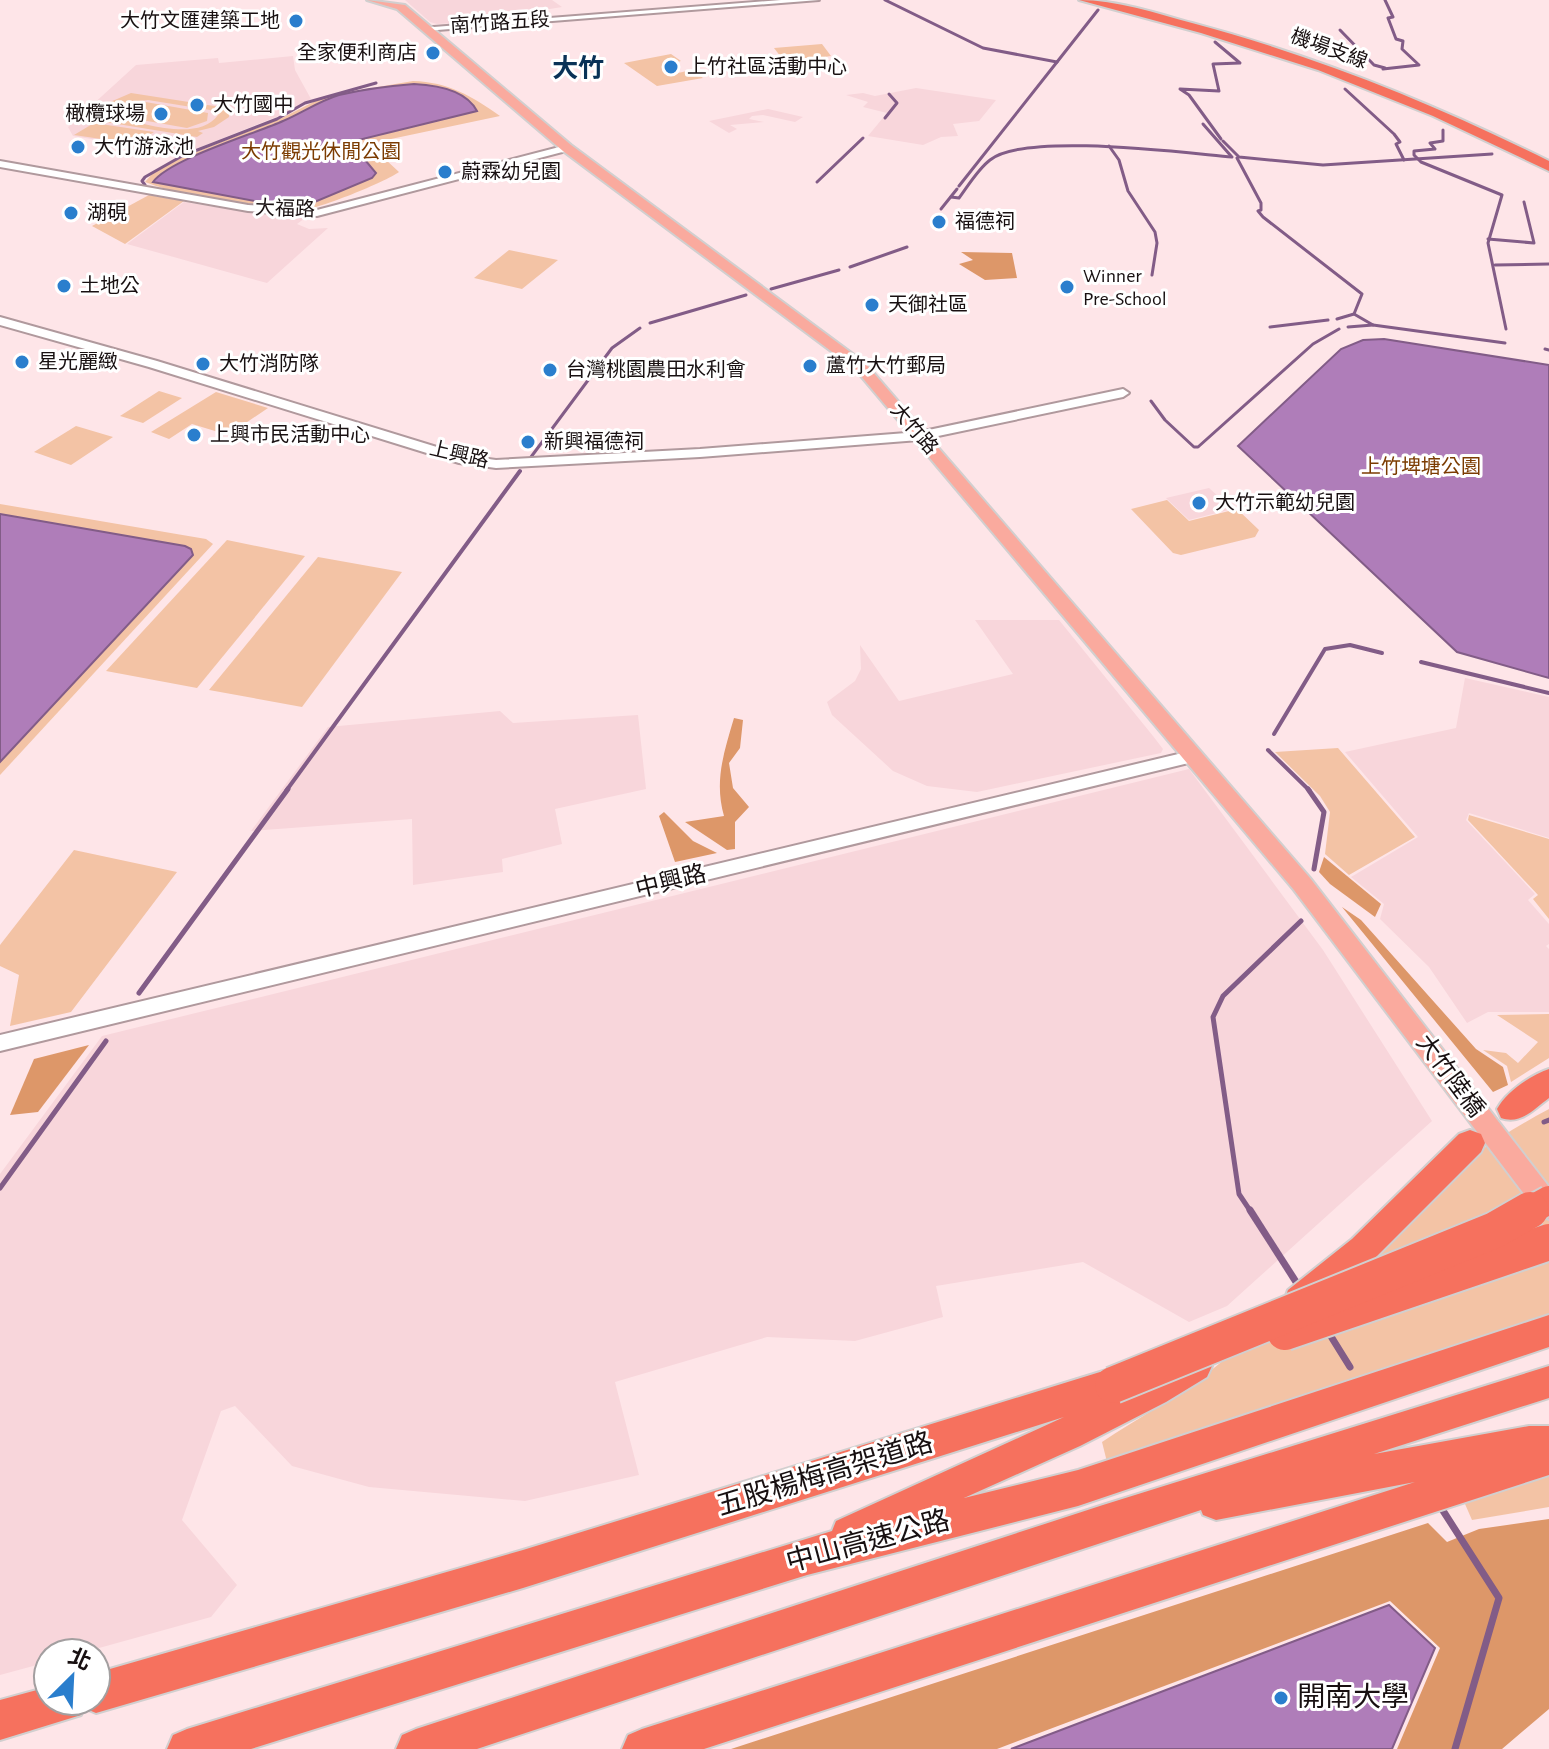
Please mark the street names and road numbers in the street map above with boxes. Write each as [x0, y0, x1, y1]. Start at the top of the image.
street label: 南竹路五段 [449, 9, 551, 36]
street label: 機場支線 [1288, 24, 1371, 72]
street label: 大福路 [255, 197, 315, 220]
street label: 大竹路 [887, 399, 942, 458]
street label: 上興路 [428, 438, 491, 471]
street label: 中興路 [633, 860, 709, 902]
street label: 大竹陸橋 [1412, 1029, 1490, 1122]
street label: 五股楊梅高架道路 [713, 1427, 936, 1521]
street label: 中山高速公路 [783, 1505, 953, 1577]

